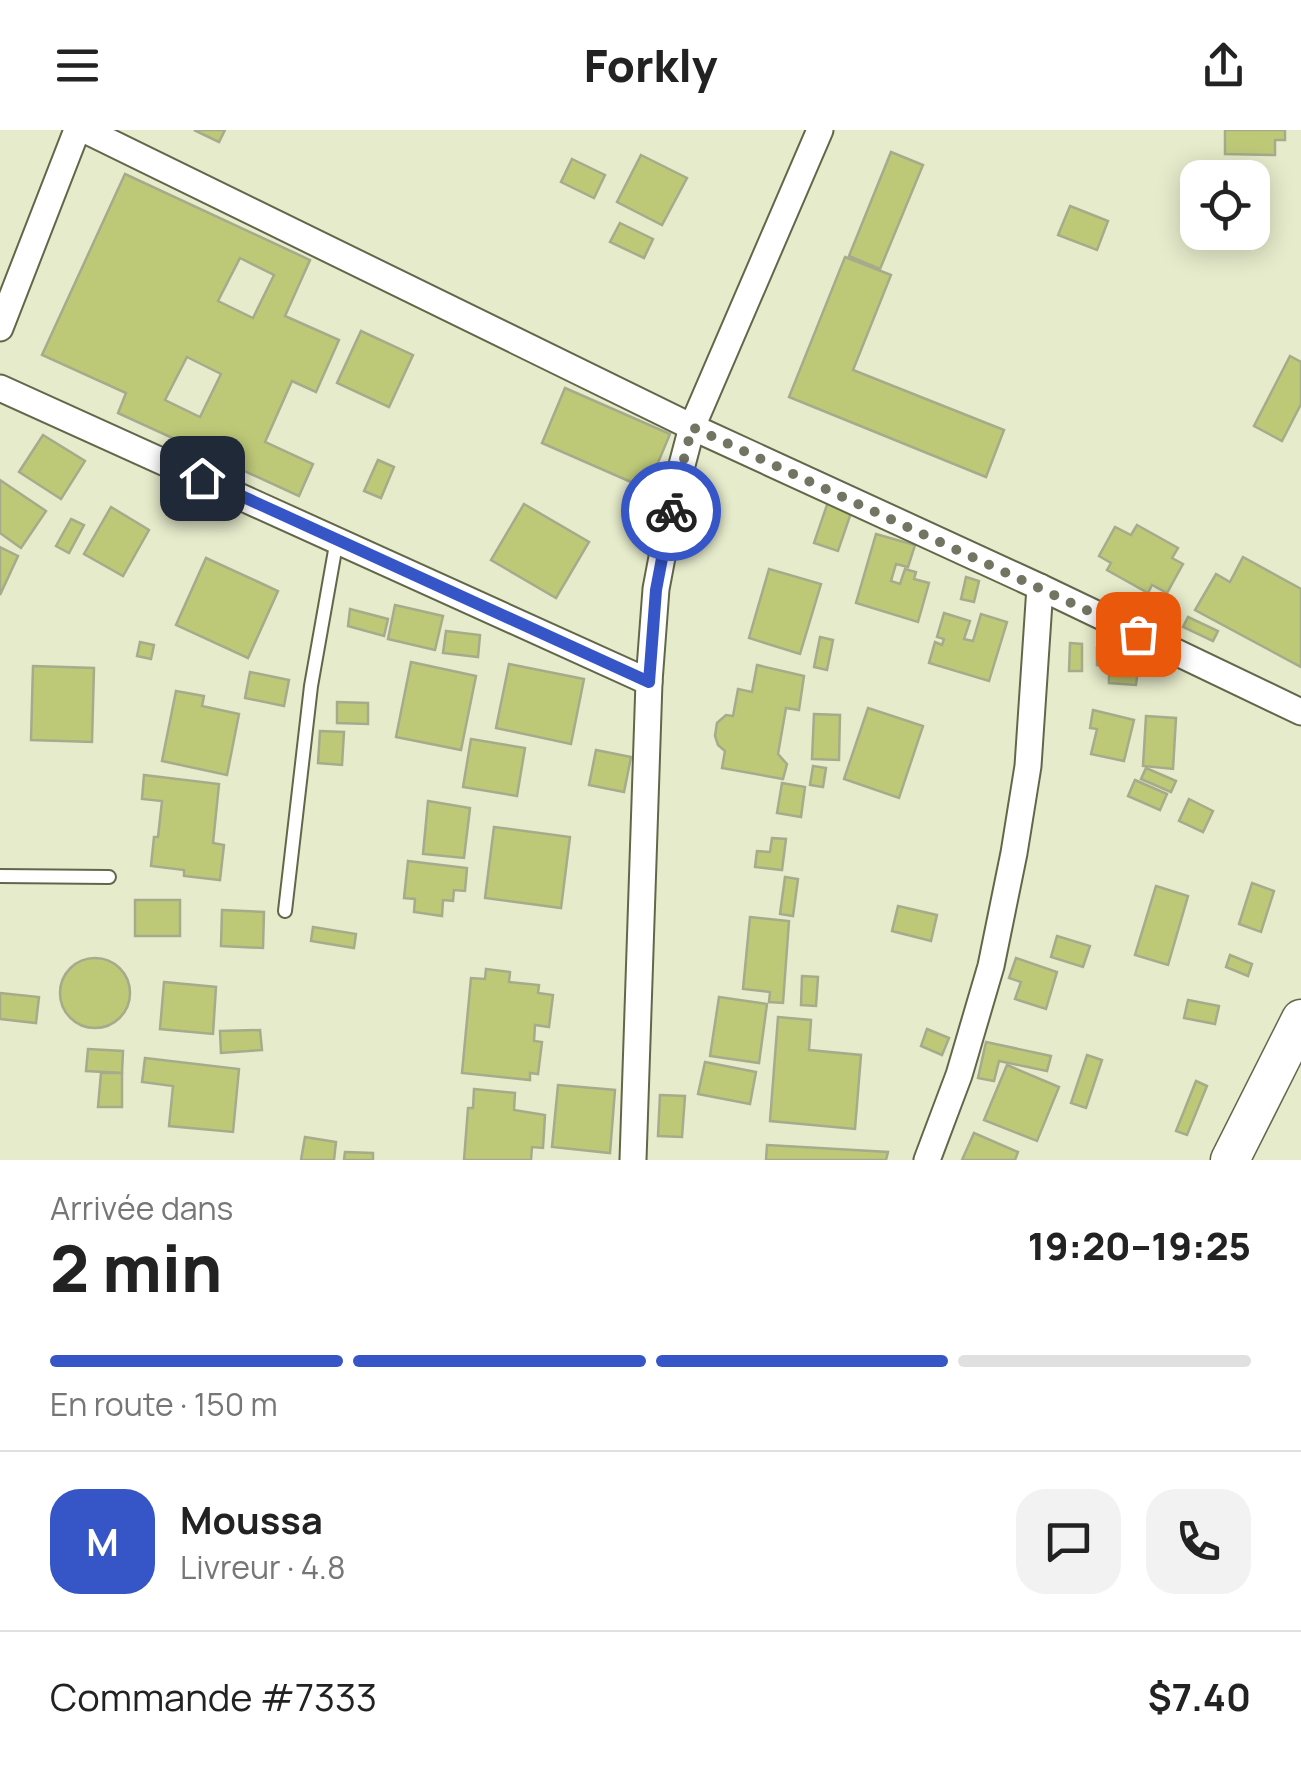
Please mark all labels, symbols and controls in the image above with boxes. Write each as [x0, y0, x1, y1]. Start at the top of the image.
text: Forkly [584, 34, 717, 96]
icon: menu [50, 38, 105, 93]
icon: share [1196, 38, 1251, 93]
map controls [1180, 160, 1270, 250]
button: locate [1180, 160, 1270, 250]
pin [160, 436, 245, 521]
icon: home [175, 451, 230, 506]
courier [621, 461, 721, 561]
icon: bike [644, 484, 699, 539]
pin [1096, 592, 1181, 677]
icon: bag [1111, 607, 1166, 662]
text: Arrivée dans [50, 1186, 233, 1230]
text: 19:20–19:25 [1028, 1219, 1251, 1271]
text: 2 min [50, 1223, 222, 1312]
text: En route · 150 m [50, 1382, 278, 1426]
button: chat [1016, 1489, 1121, 1594]
button: phone [1146, 1489, 1251, 1594]
text: Moussa [180, 1493, 323, 1545]
text: M [86, 1515, 119, 1567]
text: Livreur · 4.8 [180, 1545, 346, 1589]
text: Commande #7333 [50, 1670, 377, 1722]
text: $7.40 [1148, 1670, 1251, 1722]

